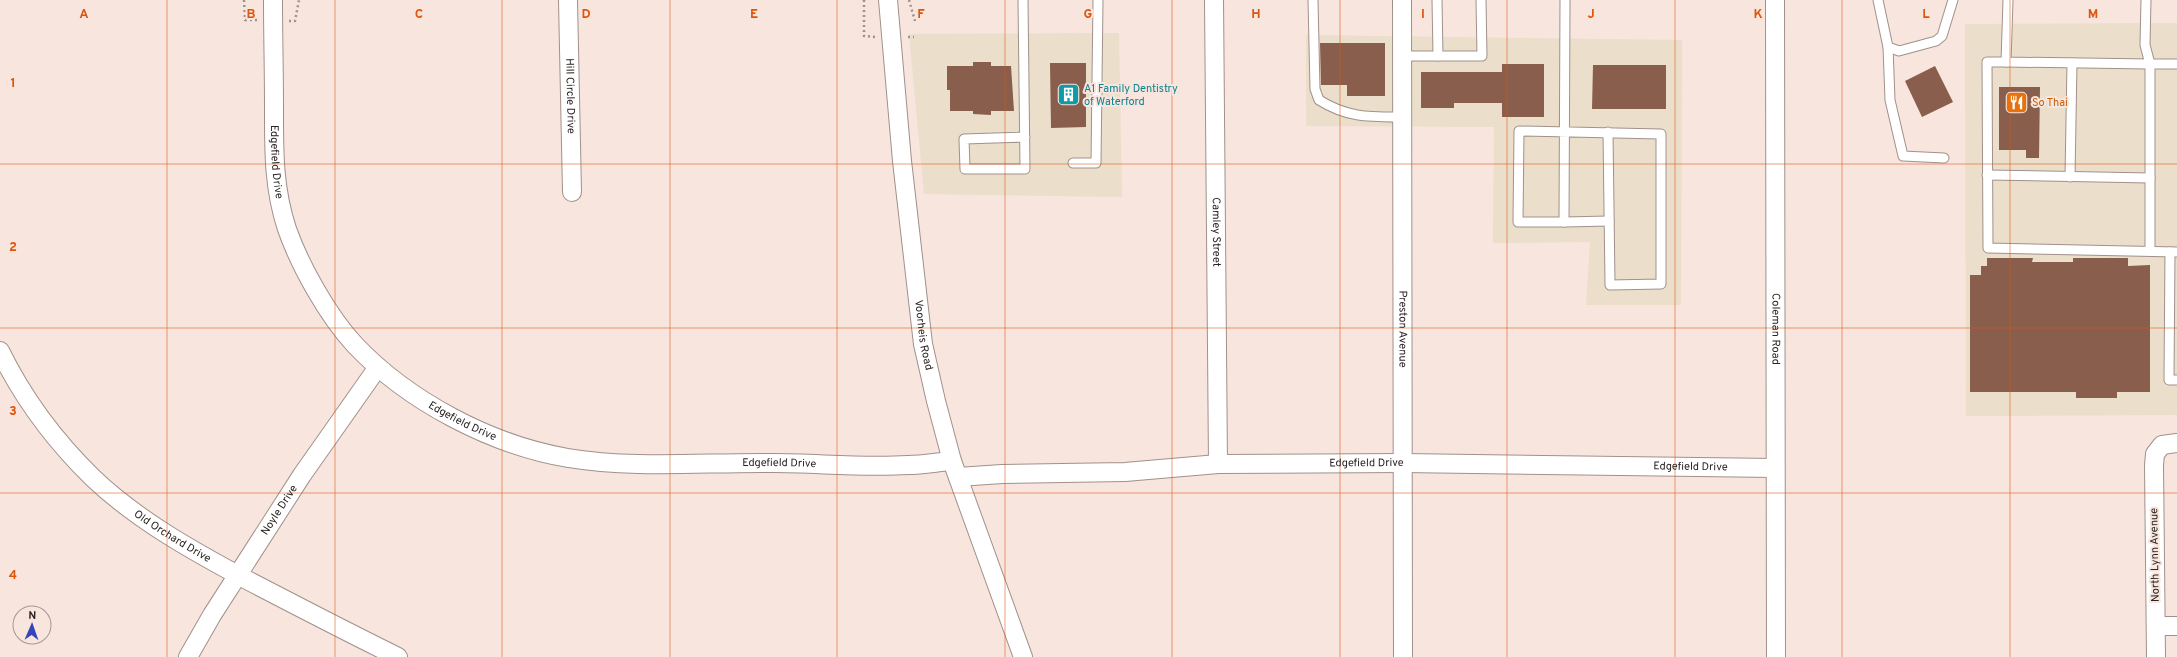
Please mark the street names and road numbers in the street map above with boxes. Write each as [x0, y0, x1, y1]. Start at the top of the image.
street label: Hill Circle Drive [562, 58, 578, 134]
street label: Edgefield Drive [267, 125, 286, 200]
street label: Camley Street [1209, 197, 1223, 267]
street label: Preston Avenue [1395, 290, 1410, 368]
street label: Coleman Road [1768, 293, 1783, 365]
street label: Voorheis Road [911, 299, 936, 372]
street label: Edgefield Drive [426, 398, 498, 444]
street label: Edgefield Drive [742, 456, 817, 471]
street label: Edgefield Drive [1329, 456, 1404, 470]
street label: Edgefield Drive [1653, 459, 1728, 474]
street label: Noyle Drive [258, 482, 301, 538]
street label: Old Orchard Drive [131, 507, 213, 566]
street label: North Lynn Avenue [2147, 508, 2163, 602]

